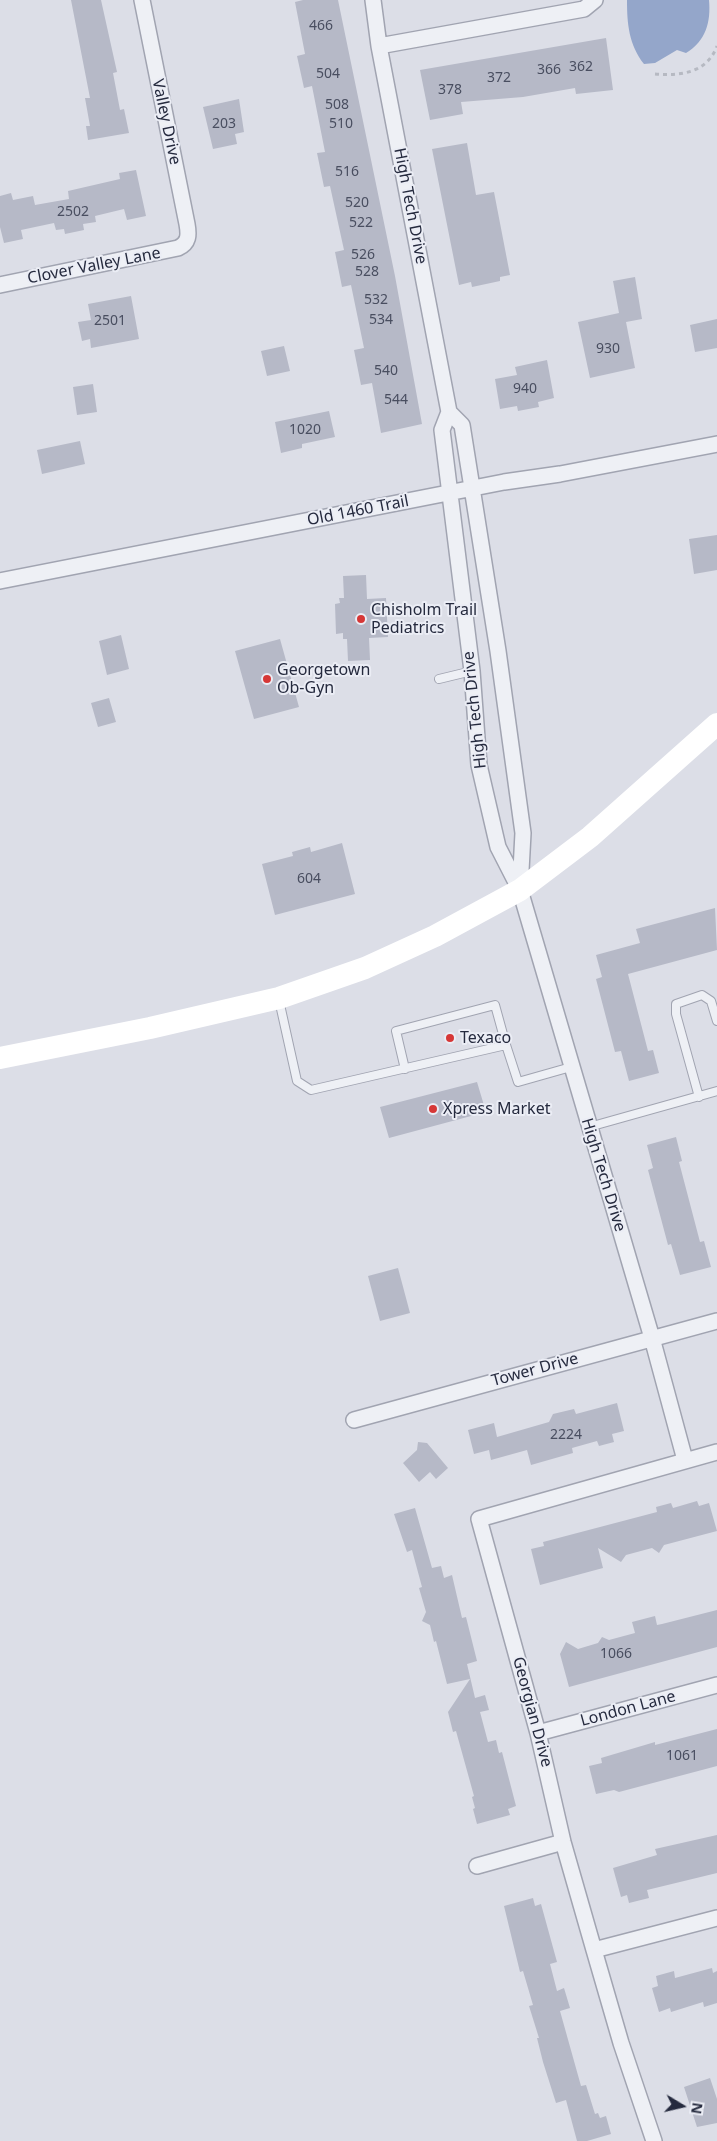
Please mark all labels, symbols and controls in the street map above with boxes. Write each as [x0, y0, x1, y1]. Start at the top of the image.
house number: 466 [309, 18, 333, 34]
house number: 362 [569, 59, 593, 75]
house number: 366 [537, 62, 561, 78]
house number: 504 [316, 66, 340, 82]
house number: 372 [487, 70, 511, 86]
street label: Valley Drive [148, 77, 184, 167]
house number: 378 [438, 82, 462, 98]
house number: 508 [325, 97, 349, 113]
house number: 203 [212, 116, 236, 132]
house number: 510 [329, 116, 353, 132]
street label: High Tech Drive [389, 146, 431, 266]
house number: 516 [335, 164, 359, 180]
house number: 520 [345, 195, 369, 211]
house number: 2502 [57, 204, 89, 220]
house number: 522 [349, 215, 373, 231]
street label: Clover Valley Lane [26, 244, 162, 288]
house number: 526 [351, 247, 375, 263]
house number: 528 [355, 264, 379, 280]
house number: 532 [364, 292, 388, 308]
house number: 534 [369, 312, 393, 328]
house number: 2501 [94, 313, 126, 329]
house number: 930 [596, 341, 620, 357]
house number: 540 [374, 363, 398, 379]
house number: 940 [513, 381, 537, 397]
house number: 544 [384, 392, 408, 408]
house number: 1020 [289, 422, 321, 438]
street label: Old 1460 Trail [306, 492, 410, 530]
place label: Chisholm Trail Pediatrics [371, 600, 477, 638]
marker: Chisholm Trail Pediatrics [355, 613, 367, 625]
street label: High Tech Drive [459, 650, 491, 770]
place label: Georgetown Ob-Gyn [277, 660, 370, 698]
marker: Georgetown Ob-Gyn [261, 673, 273, 685]
house number: 604 [297, 871, 321, 887]
place label: Texaco [460, 1028, 511, 1048]
marker: Texaco [444, 1032, 456, 1044]
place label: Xpress Market [443, 1099, 550, 1119]
marker: Xpress Market [427, 1103, 439, 1115]
street label: High Tech Drive [577, 1116, 629, 1234]
street label: Tower Drive [489, 1349, 581, 1391]
house number: 2224 [550, 1427, 582, 1443]
house number: 1066 [600, 1646, 632, 1662]
street label: Georgian Drive [508, 1655, 556, 1769]
street label: London Lane [578, 1687, 678, 1731]
house number: 1061 [666, 1748, 698, 1764]
north arrow [657, 2081, 707, 2131]
text: N [687, 2101, 708, 2116]

